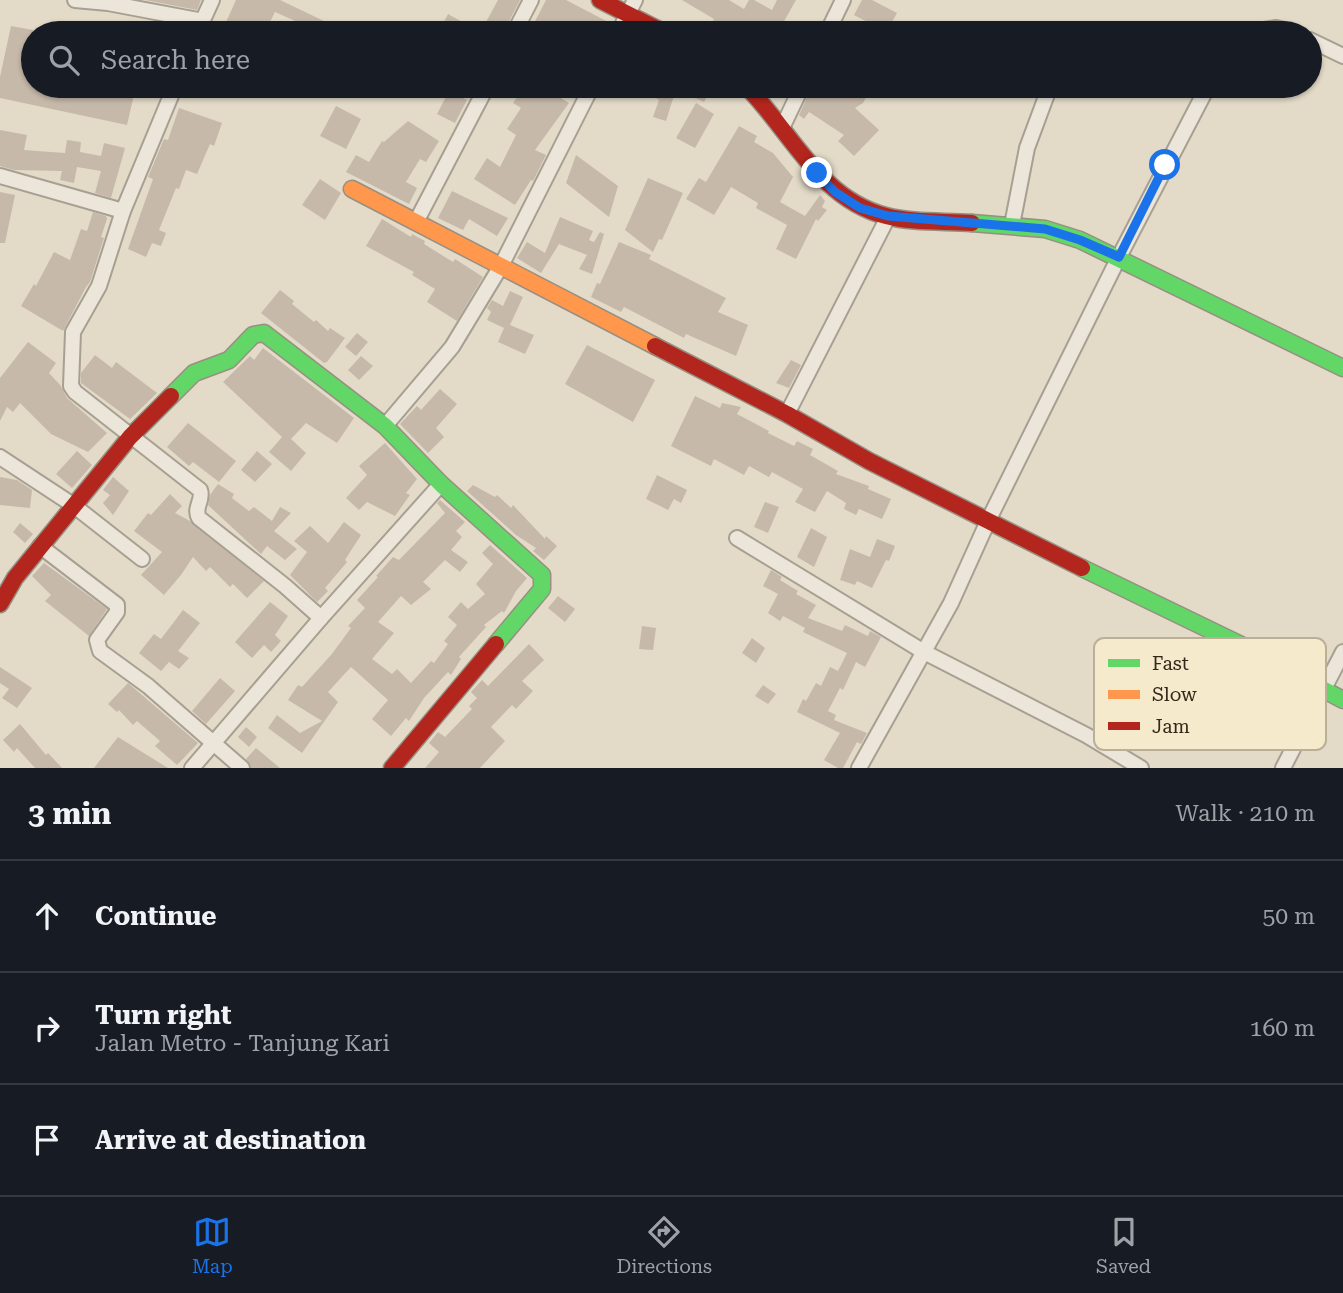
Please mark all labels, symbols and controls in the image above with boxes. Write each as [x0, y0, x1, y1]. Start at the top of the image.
search box [21, 21, 1322, 98]
icon: search [45, 41, 83, 79]
text: Search here [101, 45, 250, 75]
route start [1149, 149, 1180, 180]
route end [801, 157, 832, 188]
legend [1094, 638, 1326, 750]
text: Fast [1152, 652, 1189, 675]
text: Slow [1152, 683, 1197, 706]
text: Jam [1152, 715, 1190, 738]
text: 3 min [28, 796, 111, 831]
text: Walk · 210 m [1176, 800, 1315, 827]
icon: ahead [28, 897, 66, 935]
text: Continue [95, 901, 217, 931]
text: 50 m [1262, 903, 1315, 930]
text: Turn right [95, 1000, 231, 1030]
icon: right [28, 1009, 66, 1047]
text: 160 m [1250, 1015, 1315, 1042]
text: Jalan Metro - Tanjung Kari [95, 1030, 390, 1057]
icon: arrive [28, 1121, 66, 1159]
text: Arrive at destination [95, 1125, 366, 1155]
tab: Map [192, 1213, 233, 1278]
tab: Directions [616, 1213, 712, 1278]
tab: Saved [1096, 1213, 1151, 1278]

